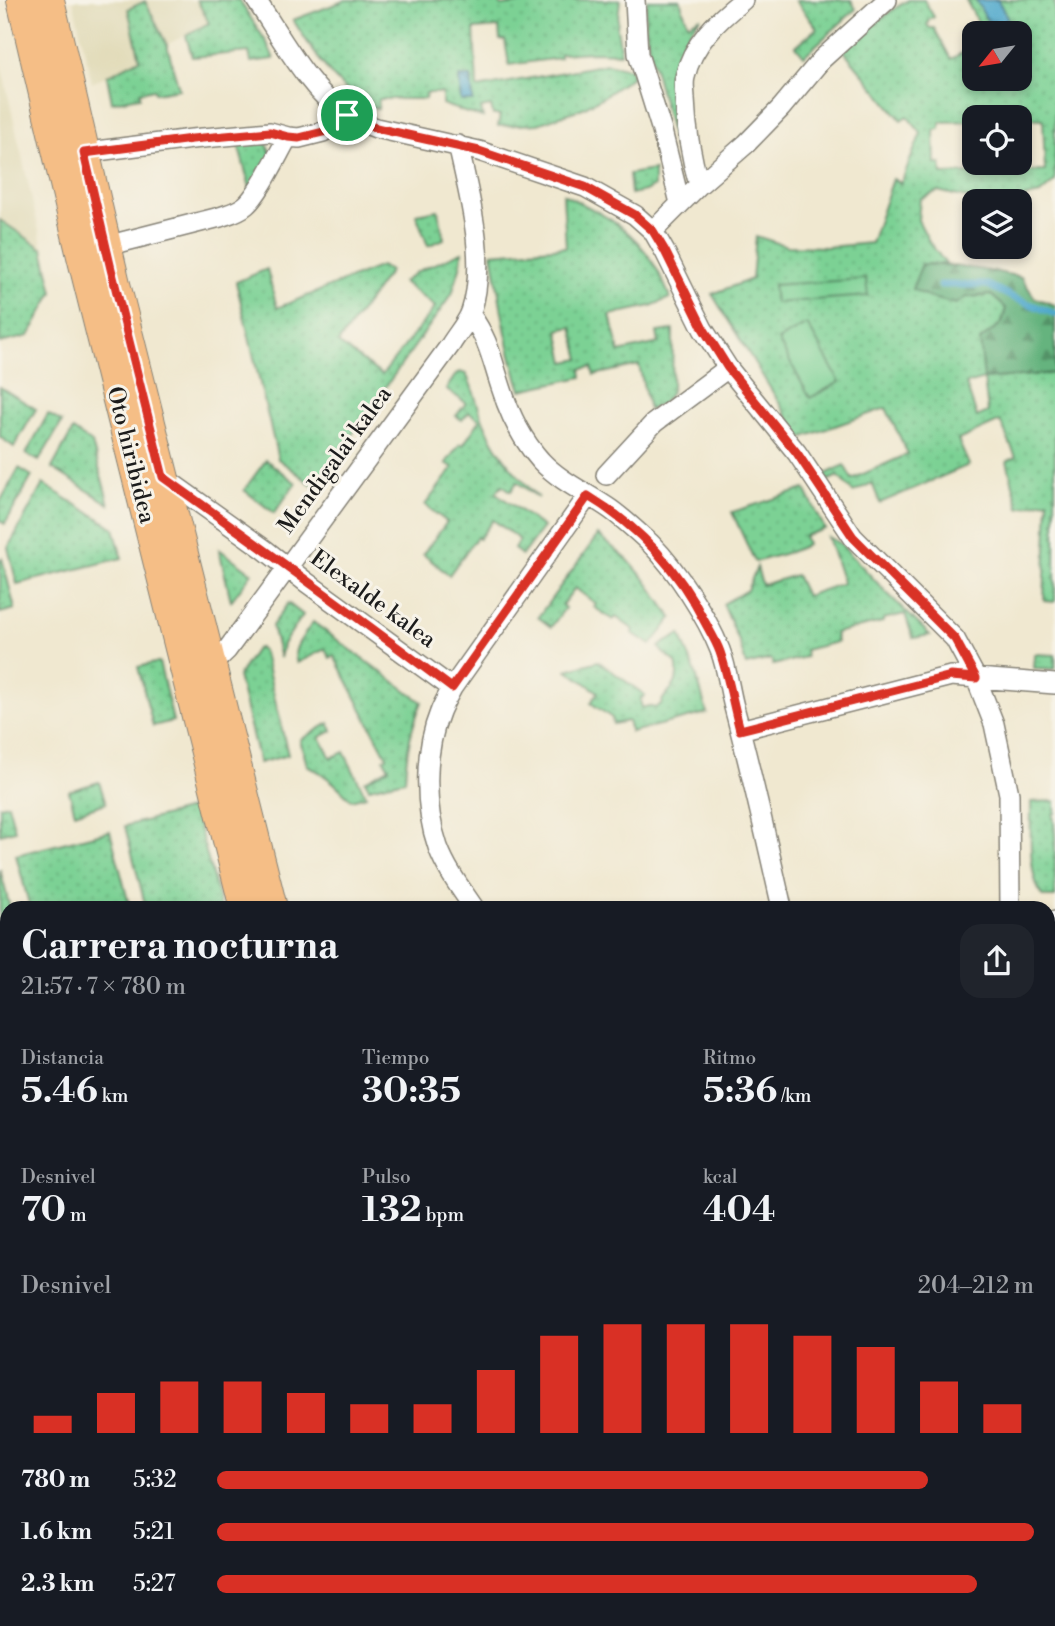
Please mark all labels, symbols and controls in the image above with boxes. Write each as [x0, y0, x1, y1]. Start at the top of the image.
north arrow [962, 21, 1032, 91]
map controls [962, 21, 1032, 259]
pin [317, 85, 377, 145]
icon: arrive [328, 96, 366, 134]
button: locate [962, 105, 1032, 175]
button: layers [962, 189, 1032, 259]
street label: Mendigalai kalea [272, 381, 398, 539]
street label: Oto hiribidea [101, 384, 162, 527]
street label: Elexalde kalea [305, 544, 442, 654]
text: Carrera nocturna [21, 923, 339, 970]
button: share [960, 924, 1034, 998]
text: 21:57 · 7 × 780 m [21, 973, 186, 1001]
text: Distancia [21, 1046, 104, 1070]
text: Tiempo [362, 1046, 429, 1070]
text: Ritmo [703, 1046, 756, 1070]
text: 5.46 [21, 1070, 98, 1113]
text: 30:35 [362, 1070, 461, 1113]
text: 5:36 [703, 1070, 777, 1113]
text: km [98, 1084, 128, 1108]
text: /km [777, 1084, 812, 1108]
text: Desnivel [21, 1165, 96, 1189]
text: Pulso [362, 1165, 411, 1189]
text: kcal [703, 1165, 737, 1189]
text: 70 [21, 1189, 66, 1232]
text: 132 [362, 1189, 422, 1232]
text: 404 [703, 1189, 775, 1232]
text: m [66, 1203, 87, 1227]
text: bpm [422, 1203, 464, 1227]
text: Desnivel [21, 1272, 111, 1300]
text: 204–212 m [918, 1272, 1034, 1300]
text: 780 m [21, 1466, 90, 1494]
text: 5:32 [133, 1466, 177, 1494]
text: 1.6 km [21, 1518, 92, 1546]
text: 5:21 [133, 1518, 174, 1546]
text: 2.3 km [21, 1570, 94, 1598]
text: 5:27 [133, 1570, 175, 1598]

